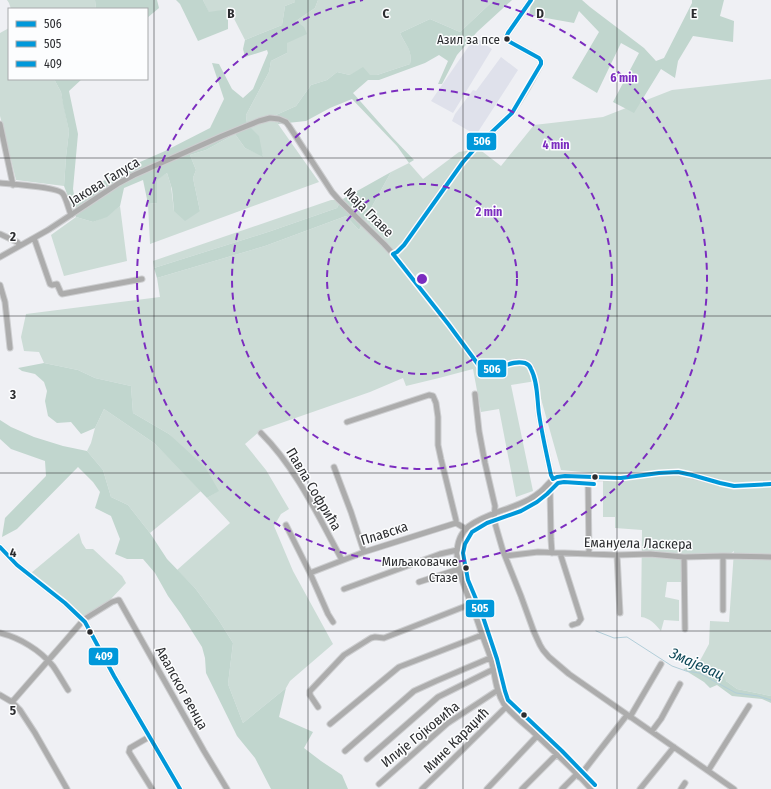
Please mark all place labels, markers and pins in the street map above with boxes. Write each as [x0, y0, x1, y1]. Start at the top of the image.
place label: Азил за псе [437, 32, 500, 47]
marker: Азил за псе [502, 34, 512, 44]
centre of rings [415, 272, 429, 286]
unlabelled marker [590, 472, 600, 482]
place label: Миљаковачке Стазе [382, 554, 458, 585]
marker: Миљаковачке Стазе [461, 563, 471, 573]
unlabelled marker [85, 627, 95, 637]
unlabelled marker [519, 710, 529, 720]

